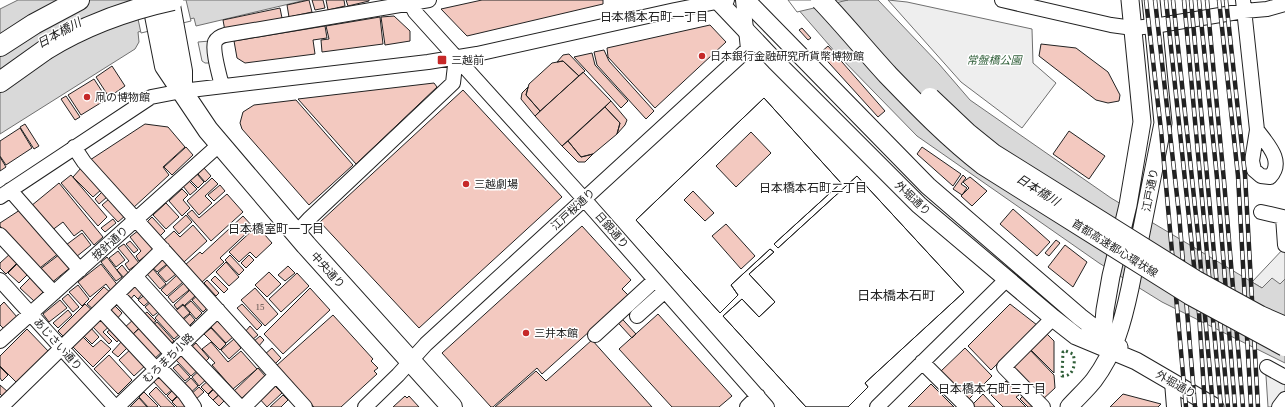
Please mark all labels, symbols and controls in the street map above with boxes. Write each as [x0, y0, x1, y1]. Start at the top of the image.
district label: 日本橋本石町一丁目 [600, 10, 708, 24]
water label: 日本橋川 [35, 14, 85, 51]
place label: 日本銀行金融研究所貨幣博物館 [710, 50, 864, 62]
marker: 日本銀行金融研究所貨幣博物館 [697, 51, 707, 61]
marker: 三越前 [436, 54, 448, 66]
place label: 三越前 [451, 54, 484, 66]
park label: 常盤橋公園 [967, 54, 1023, 66]
place label: 凧の博物館 [95, 91, 150, 103]
marker: 凧の博物館 [82, 92, 92, 102]
street label: 江戸通り [1140, 167, 1160, 213]
water label: 日本橋川 [1014, 171, 1064, 210]
place label: 三越劇場 [474, 178, 518, 190]
marker: 三越劇場 [461, 179, 471, 189]
street label: 外堀通り [893, 179, 933, 217]
district label: 日本橋本石町二丁目 [759, 181, 867, 195]
street label: 江戸桜通り [549, 186, 597, 232]
street label: 日銀通り [593, 209, 631, 251]
street label: 首都高速都心環状線 [1070, 217, 1160, 279]
district label: 日本橋室町一丁目 [228, 222, 324, 236]
street label: 按針通り [90, 224, 130, 262]
street label: 中央通り [309, 250, 347, 290]
district label: 日本橋本石町 [857, 288, 935, 303]
house number: 15 [256, 302, 265, 312]
street label: あじさい通り [31, 315, 85, 373]
place label: 三井本館 [534, 327, 578, 339]
marker: 三井本館 [521, 328, 531, 338]
street label: むろまち小路 [140, 331, 196, 385]
street label: 外堀通り [1154, 368, 1198, 400]
district label: 日本橋本石町三丁目 [938, 382, 1046, 396]

